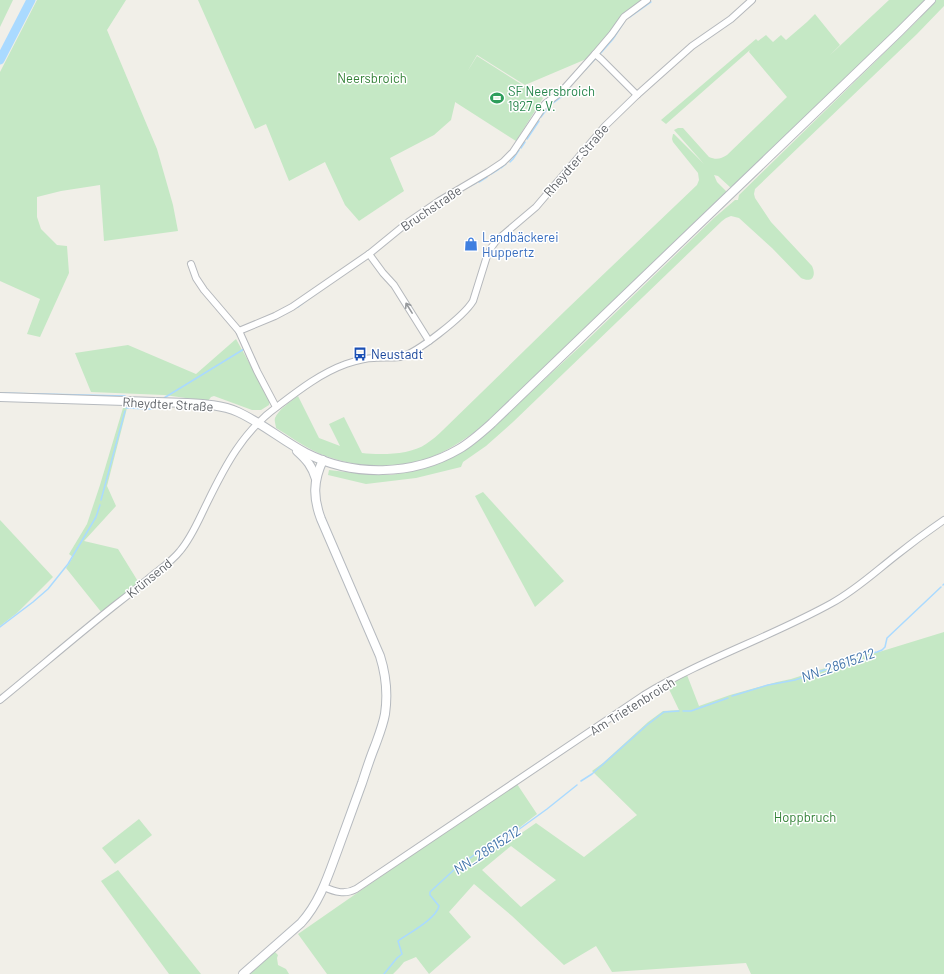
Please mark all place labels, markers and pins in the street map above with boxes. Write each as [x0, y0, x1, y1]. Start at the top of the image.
place label: SF Neersbroich 1927 e.V. [508, 83, 595, 114]
sports icon: SF Neersbroich 1927 e.V. [489, 90, 505, 106]
place label: Landbäckerei Huppertz [482, 229, 559, 260]
shop icon: Landbäckerei Huppertz [463, 236, 479, 252]
bus stop icon: Neustadt [352, 346, 368, 362]
place label: Neustadt [371, 346, 423, 362]

